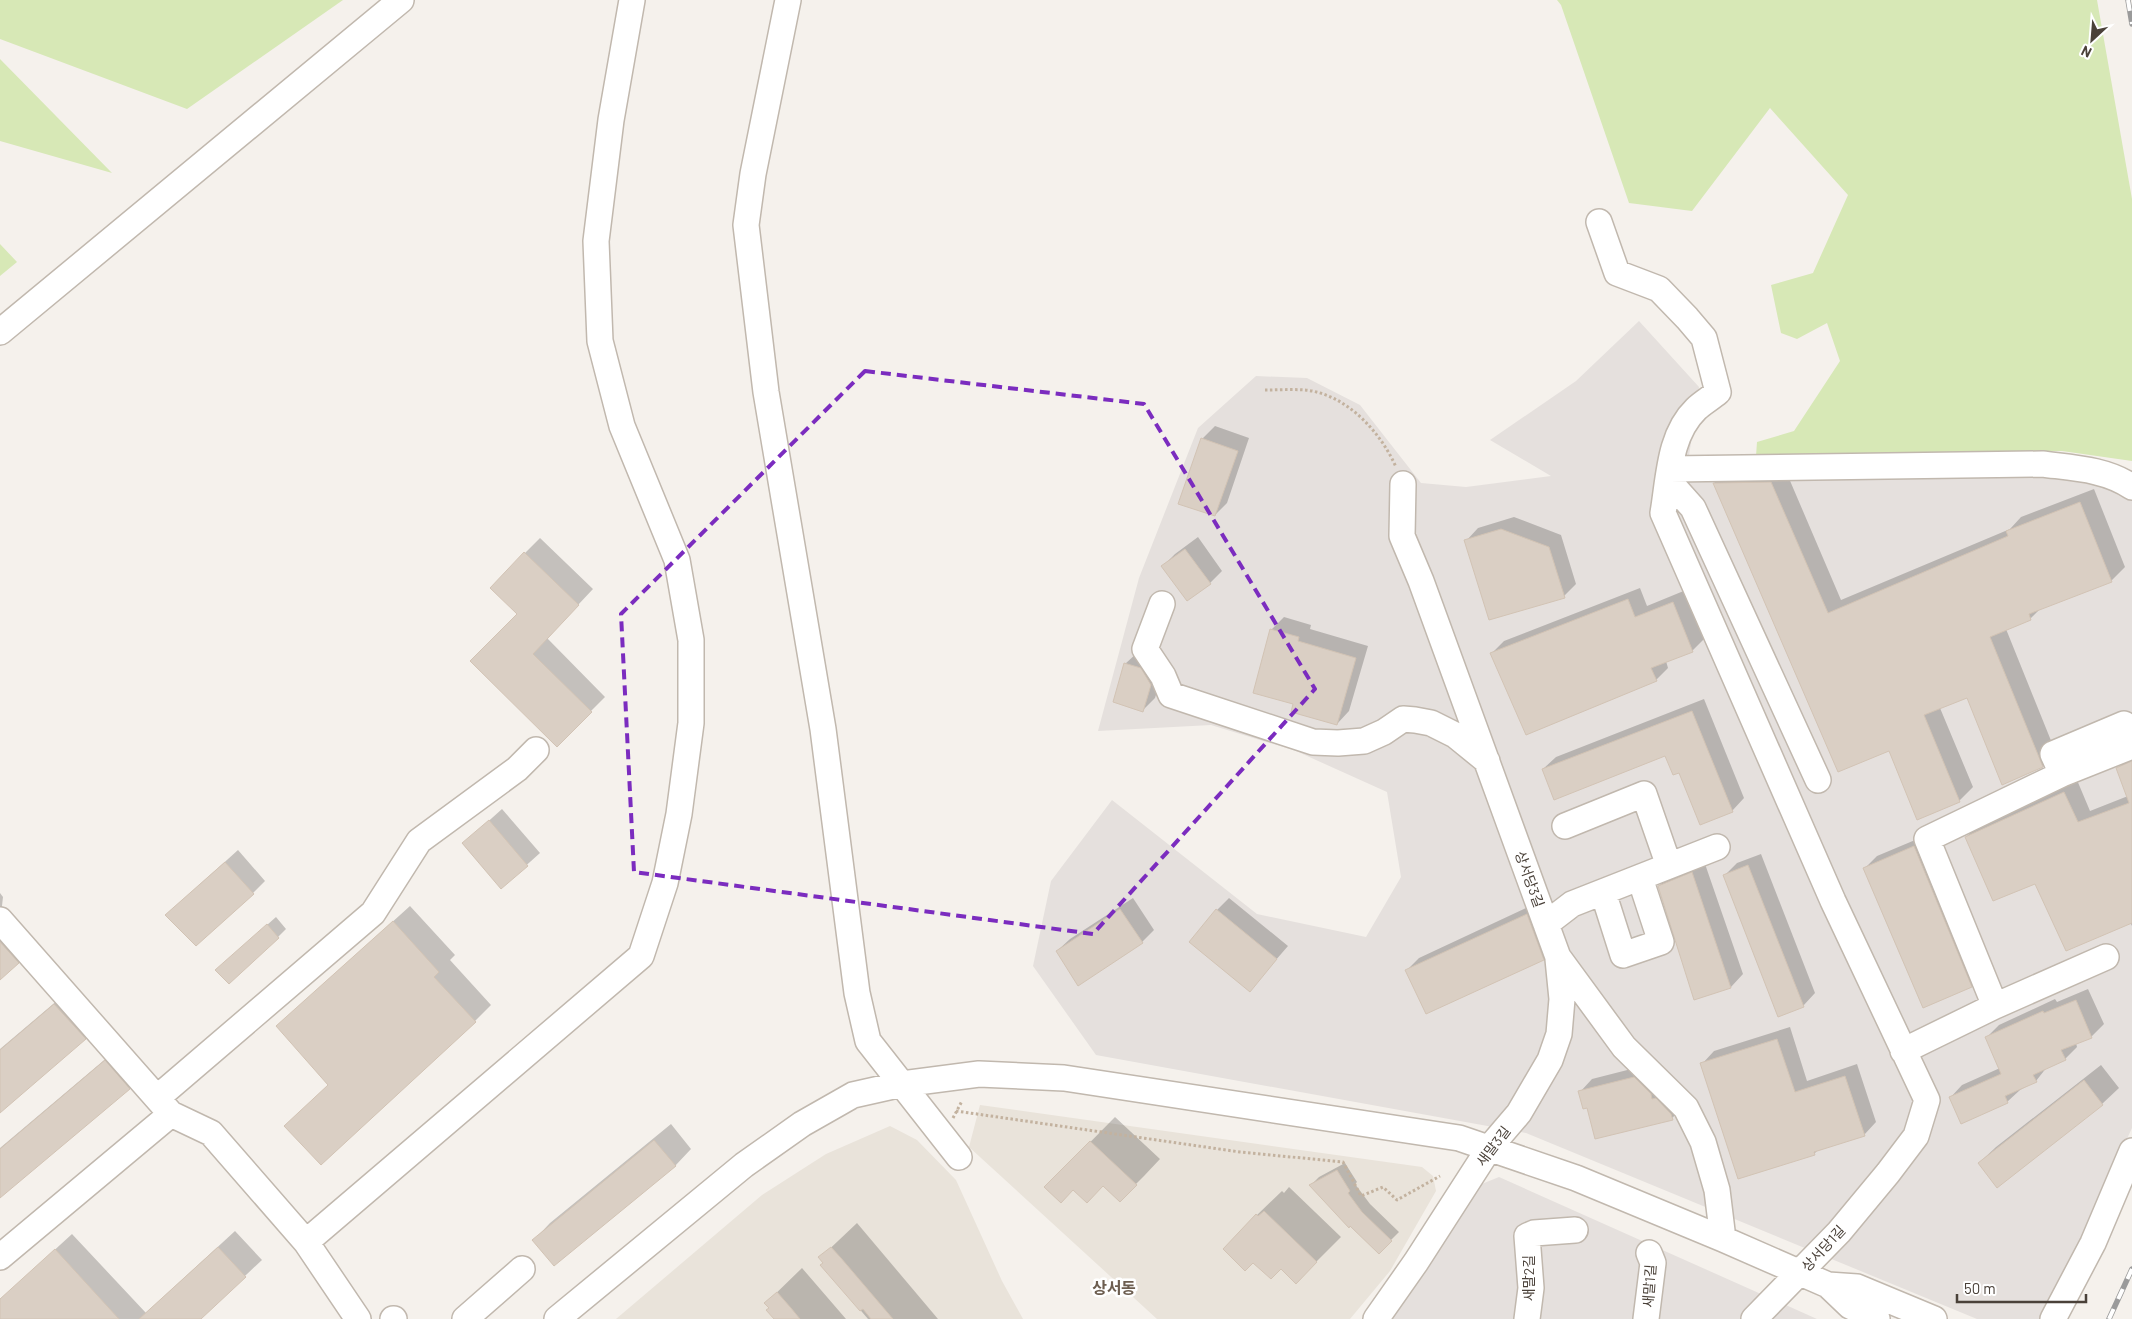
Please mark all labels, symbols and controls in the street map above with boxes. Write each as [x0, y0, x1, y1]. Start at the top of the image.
north arrow [2067, 15, 2117, 65]
text: N [2078, 42, 2094, 62]
street label: 상서당3길 [1512, 848, 1548, 910]
street label: 새말3길 [1472, 1123, 1514, 1169]
street label: 상서당1길 [1798, 1222, 1848, 1274]
street label: 새말2길 [1520, 1255, 1537, 1301]
street label: 새말1길 [1639, 1264, 1659, 1308]
scale bar [1957, 1272, 2086, 1304]
district label: 상서동 [1092, 1278, 1136, 1297]
text: 50 m [1964, 1279, 1996, 1297]

